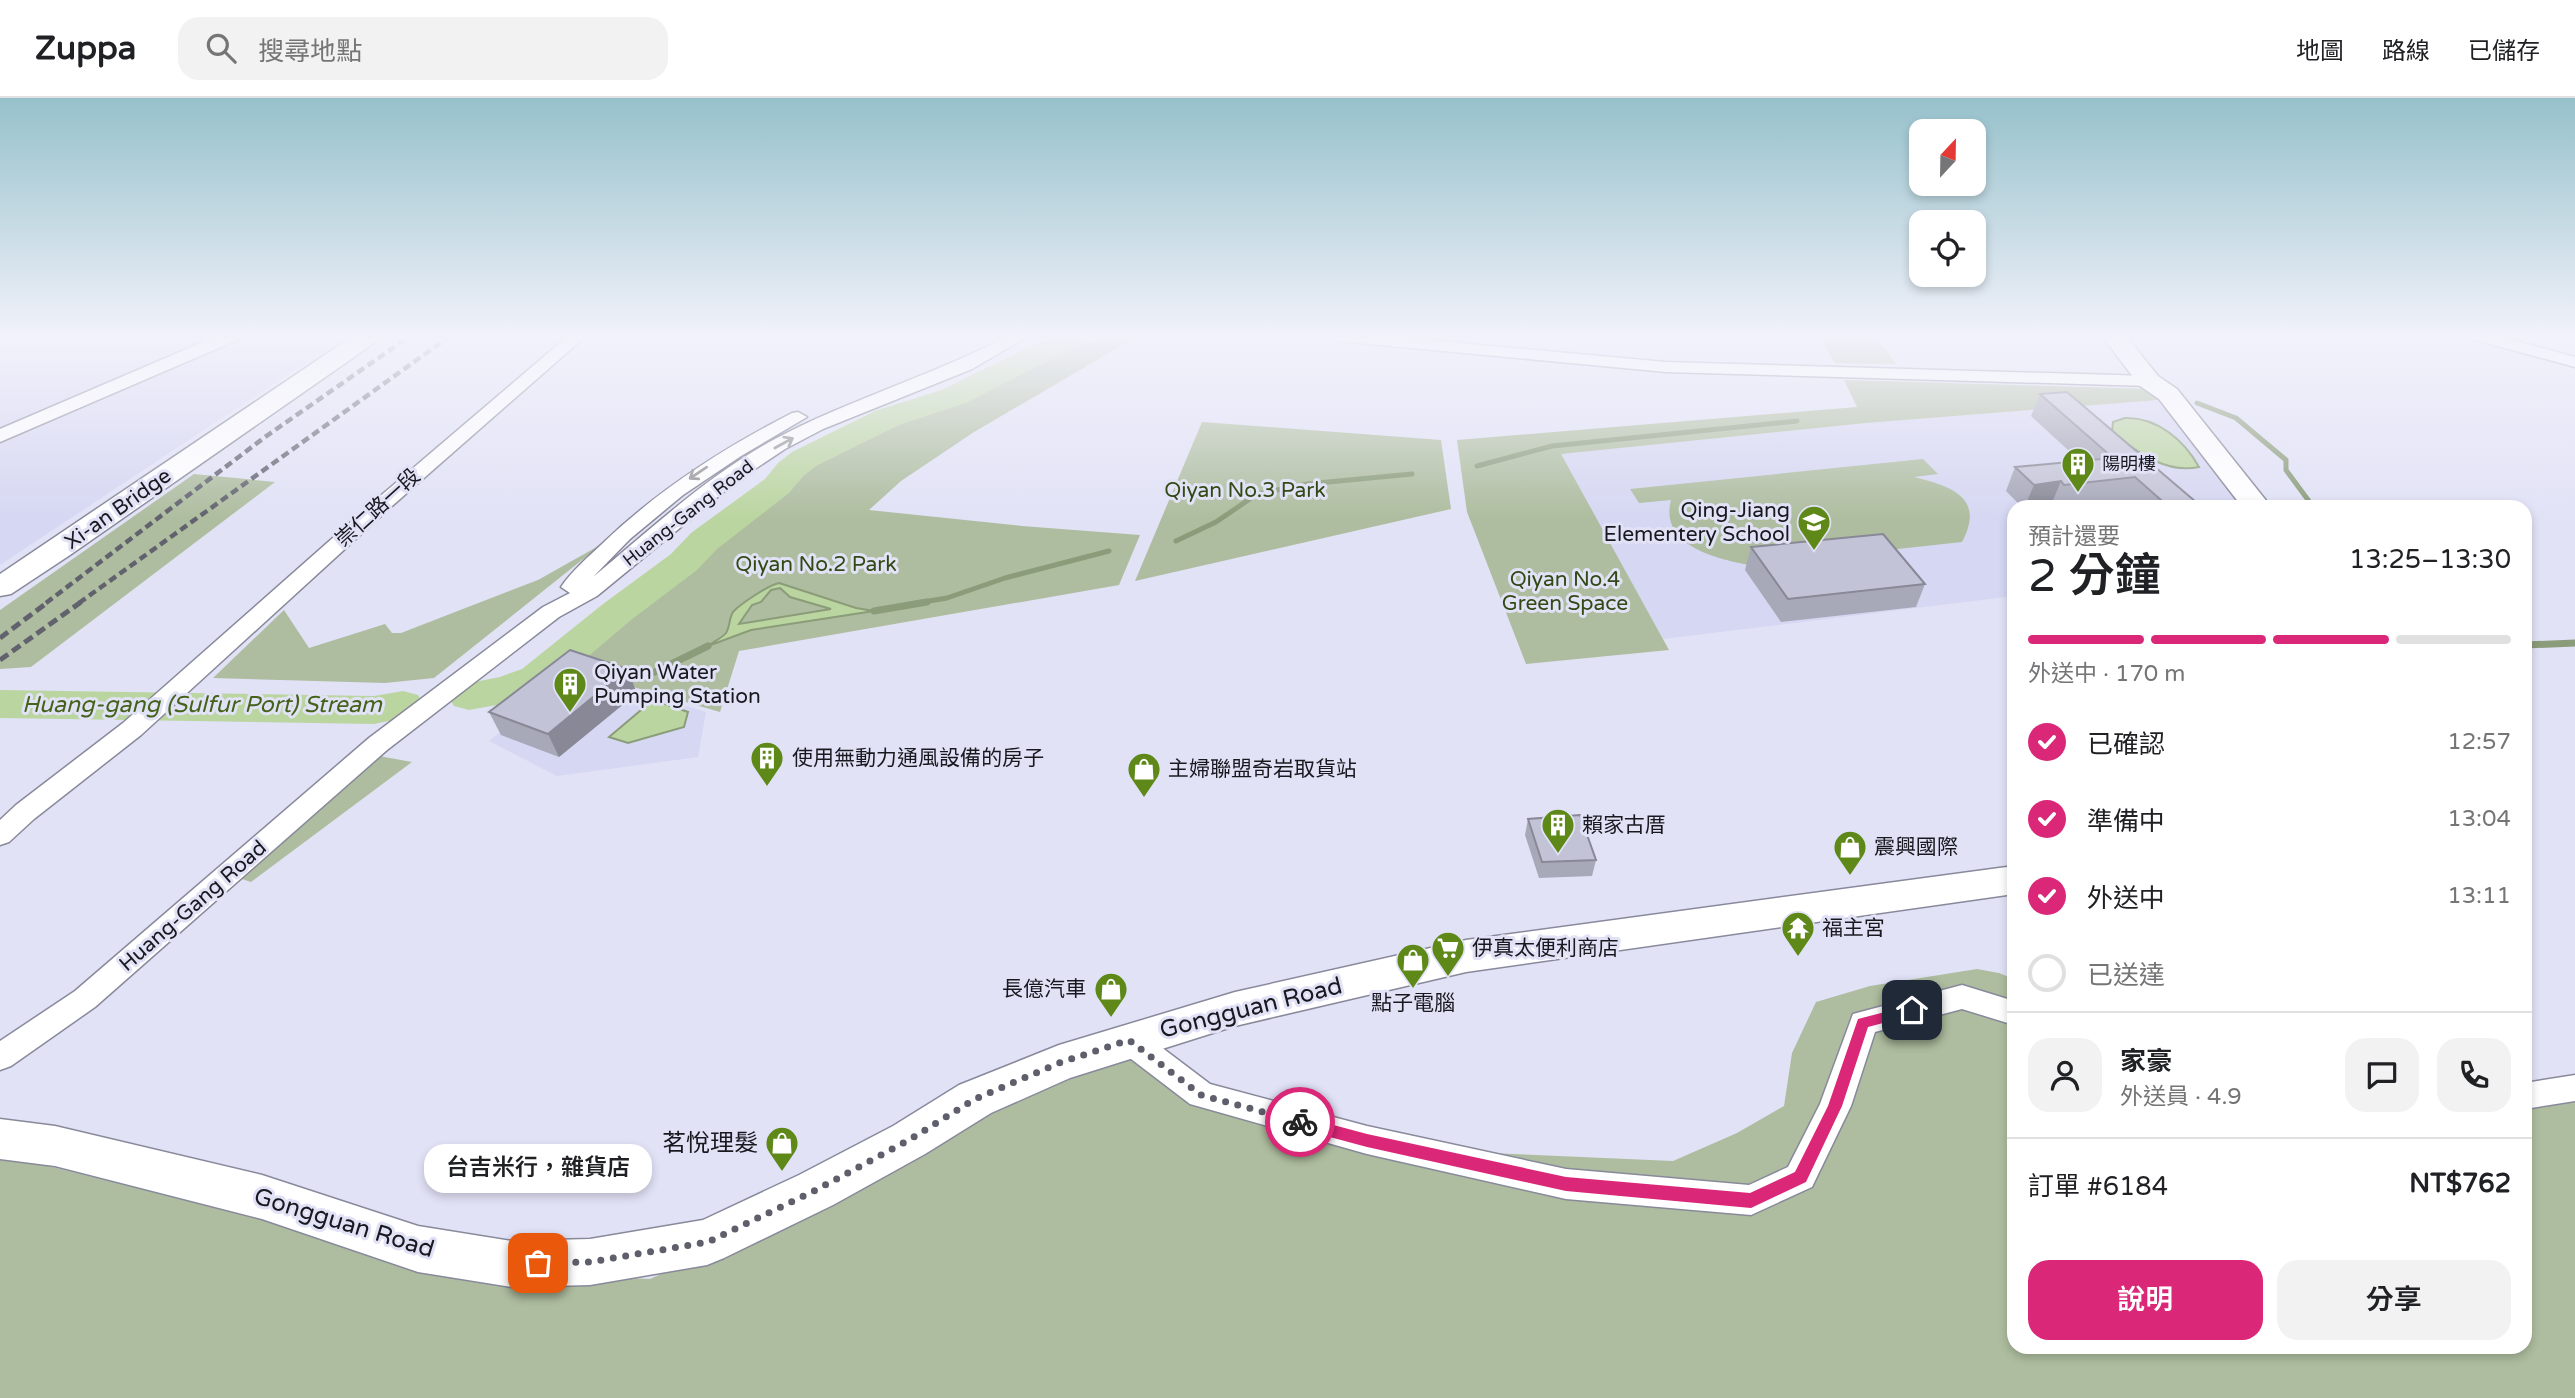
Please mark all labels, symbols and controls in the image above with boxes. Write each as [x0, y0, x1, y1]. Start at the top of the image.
search box [178, 17, 668, 80]
text: Zuppa [35, 29, 136, 68]
icon: search [202, 29, 240, 67]
text: 搜尋地點 [258, 36, 362, 67]
text: 地圖 [2296, 37, 2344, 66]
text: 路線 [2382, 37, 2430, 66]
text: 已儲存 [2468, 37, 2540, 66]
north arrow [1909, 119, 1986, 196]
map controls [1909, 119, 1986, 287]
button: locate [1909, 210, 1986, 287]
one-way arrow [773, 436, 794, 449]
building icon: 陽明樓 [2059, 445, 2097, 494]
place label: 陽明樓 [2102, 453, 2156, 475]
street label: Huang-Gang Road [618, 455, 758, 571]
street label: Xi-an Bridge [60, 463, 176, 555]
street label: 崇仁路一段 [331, 464, 425, 552]
one-way arrow [689, 465, 708, 480]
park label: Qiyan No.3 Park [1164, 478, 1326, 503]
place label: Qing-Jiang Elementery School [1604, 498, 1790, 547]
school or university icon: Qing-Jiang Elementery School [1795, 503, 1833, 552]
text: 預計還要 [2028, 523, 2120, 551]
text: 13:25–13:30 [2349, 544, 2511, 575]
text: 2 分鐘 [2028, 549, 2161, 604]
park label: Qiyan No.2 Park [735, 552, 897, 577]
park label: Qiyan No.4 Green Space [1502, 567, 1628, 616]
place label: Qiyan Water Pumping Station [594, 660, 761, 709]
text: 外送中 · 170 m [2028, 660, 2185, 688]
building icon: Qiyan Water Pumping Station [551, 665, 589, 714]
water label: Huang-gang (Sulfur Port) Stream [22, 691, 383, 719]
icon: check [2028, 723, 2066, 761]
text: 12:57 [2447, 728, 2511, 756]
text: 已確認 [2087, 729, 2165, 760]
building icon: 使用無動力通風設備的房子 [748, 739, 786, 788]
place label: 使用無動力通風設備的房子 [792, 746, 1044, 771]
shop icon: 主婦聯盟奇岩取貨站 [1125, 750, 1163, 799]
place label: 主婦聯盟奇岩取貨站 [1168, 757, 1357, 782]
icon: check [2028, 800, 2066, 838]
text: 13:04 [2447, 805, 2511, 833]
building icon: 賴家古厝 [1539, 806, 1577, 855]
text: 準備中 [2087, 806, 2165, 837]
place label: 賴家古厝 [1582, 813, 1666, 838]
shop icon: 震興國際 [1831, 828, 1869, 877]
street label: Huang-Gang Road [114, 835, 272, 977]
place label: 震興國際 [1874, 835, 1958, 860]
icon: check [2028, 877, 2066, 915]
text: 13:11 [2447, 882, 2511, 910]
text: 外送中 [2087, 883, 2165, 914]
temple icon: 福主宮 [1779, 909, 1817, 958]
place label: 福主宮 [1822, 916, 1885, 941]
supermarket icon: 伊真太便利商店 [1429, 929, 1467, 978]
place label: 伊真太便利商店 [1472, 936, 1619, 961]
shop icon: 點子電腦 [1394, 941, 1432, 990]
text: 已送達 [2087, 960, 2165, 991]
shop icon: 長億汽車 [1092, 970, 1130, 1019]
street label: Gongguan Road [1157, 971, 1345, 1045]
place label: 長億汽車 [1002, 977, 1086, 1002]
pin [1882, 980, 1942, 1040]
place label: 點子電腦 [1371, 991, 1455, 1016]
icon: home [1893, 991, 1931, 1029]
button: person [2028, 1038, 2102, 1112]
button: chat [2345, 1038, 2419, 1112]
button: phone [2437, 1038, 2511, 1112]
text: 家豪 [2120, 1046, 2172, 1077]
text: 外送員 · 4.9 [2120, 1083, 2242, 1111]
courier [1265, 1087, 1335, 1157]
icon: bike [1281, 1103, 1319, 1141]
shop icon: 茗悅理髮 [763, 1124, 801, 1173]
place label: 茗悅理髮 [662, 1129, 758, 1158]
callout: 台吉米行，雜貨店 [424, 1144, 652, 1193]
text: 台吉米行，雜貨店 [446, 1154, 630, 1182]
text: NT$762 [2409, 1168, 2511, 1199]
text: 訂單 #6184 [2028, 1171, 2168, 1202]
street label: Gongguan Road [250, 1182, 438, 1264]
pin [508, 1233, 568, 1293]
icon: bag [519, 1244, 557, 1282]
button: 說明 [2028, 1260, 2263, 1340]
button: 分享 [2277, 1260, 2511, 1340]

